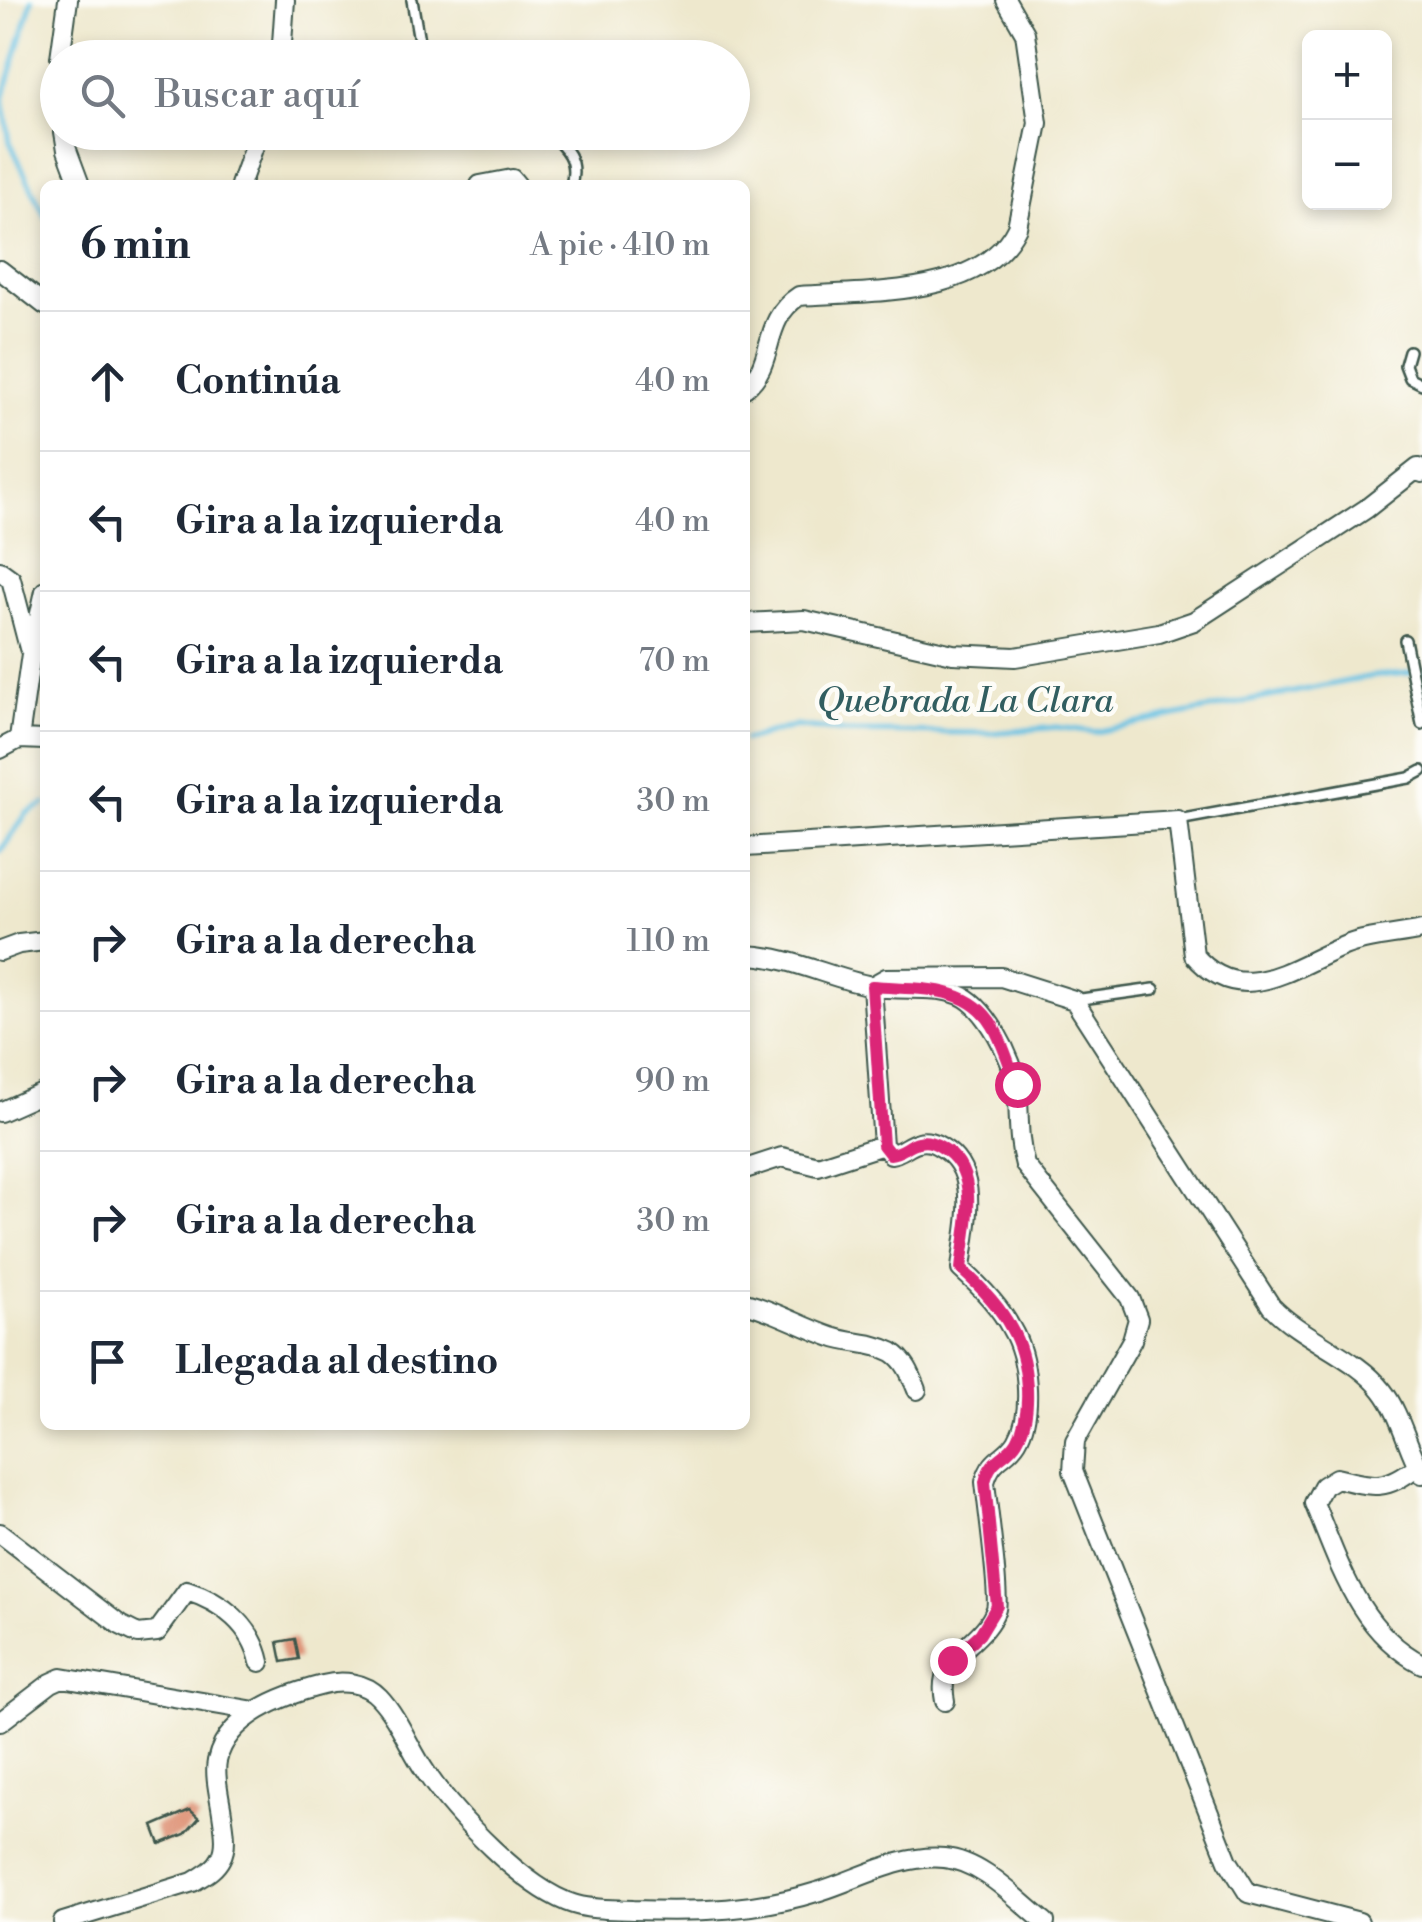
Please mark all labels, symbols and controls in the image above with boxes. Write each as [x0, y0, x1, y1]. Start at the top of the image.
map controls [1302, 30, 1392, 210]
button: + [1302, 30, 1392, 120]
search box [40, 40, 750, 150]
icon: search [75, 68, 130, 123]
text: Buscar aquí [155, 72, 360, 119]
button: − [1302, 120, 1392, 210]
text: 6 min [80, 219, 191, 272]
text: A pie · 410 m [530, 225, 710, 265]
icon: ahead [80, 354, 135, 409]
text: Continúa [175, 358, 341, 405]
text: 40 m [635, 361, 710, 401]
icon: left [80, 494, 135, 549]
text: Gira a la izquierda [175, 498, 503, 545]
text: 40 m [635, 501, 710, 541]
icon: left [80, 634, 135, 689]
text: Gira a la izquierda [175, 638, 503, 685]
text: 70 m [639, 641, 710, 681]
water label: Quebrada La Clara [817, 680, 1114, 723]
icon: left [80, 774, 135, 829]
text: Gira a la izquierda [175, 778, 503, 825]
text: 30 m [636, 781, 710, 821]
icon: right [80, 914, 135, 969]
text: Gira a la derecha [175, 918, 476, 965]
text: 110 m [627, 921, 710, 961]
icon: right [80, 1054, 135, 1109]
text: Gira a la derecha [175, 1058, 476, 1105]
text: 90 m [635, 1061, 710, 1101]
route start [995, 1062, 1041, 1108]
icon: right [80, 1194, 135, 1249]
text: Gira a la derecha [175, 1198, 476, 1245]
text: 30 m [636, 1201, 710, 1241]
icon: arrive [80, 1334, 135, 1389]
text: Llegada al destino [175, 1338, 498, 1385]
route end [930, 1638, 976, 1684]

